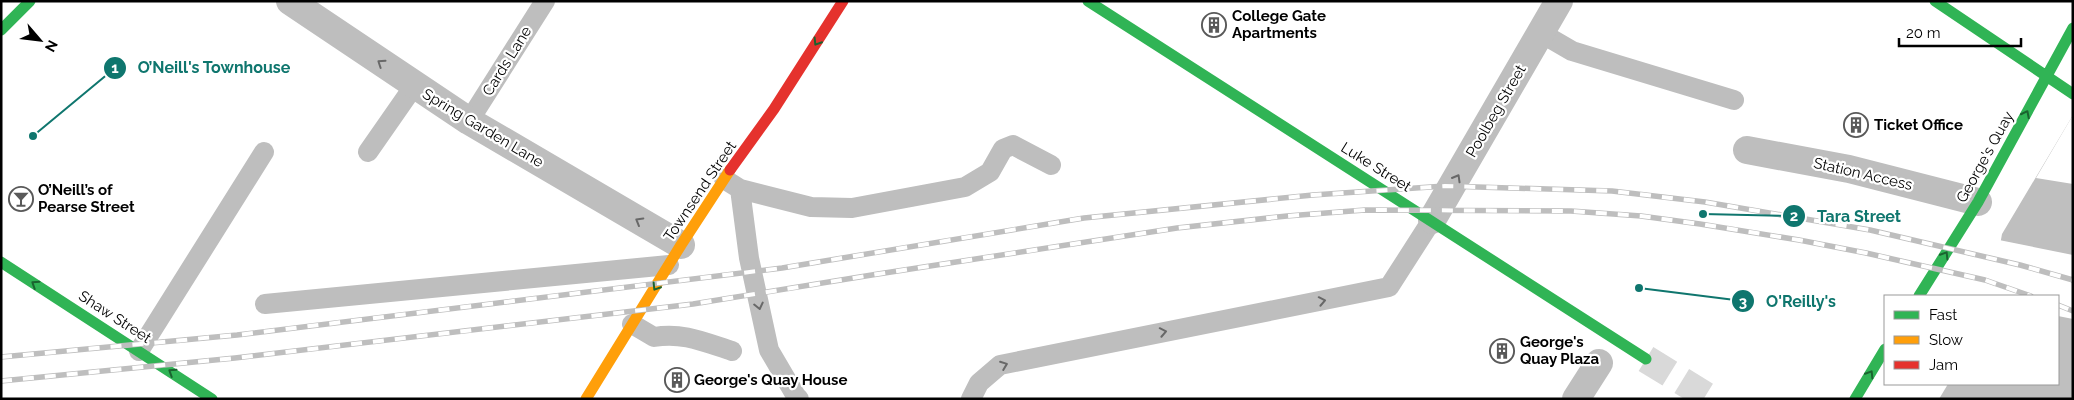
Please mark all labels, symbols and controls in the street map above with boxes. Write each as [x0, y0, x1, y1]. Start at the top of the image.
place label: College Gate Apartments [1232, 7, 1326, 42]
building icon: College Gate Apartments [1201, 12, 1227, 38]
north arrow [15, 15, 65, 65]
scale bar [1899, 15, 2022, 47]
street label: Cards Lane [479, 23, 536, 99]
text: 20 m [1906, 24, 1941, 42]
one-way arrow [813, 37, 823, 46]
text: N [42, 38, 61, 55]
callout: O’Neill's Townhouse [102, 52, 300, 83]
text: O’Neill's Townhouse [138, 58, 291, 77]
text: 1 [111, 59, 119, 77]
one-way arrow [377, 60, 387, 69]
street label: Poolbeg Street [1462, 62, 1530, 160]
street label: Spring Garden Lane [419, 85, 547, 171]
street label: George's Quay [1953, 108, 2017, 206]
one-way arrow [2020, 111, 2030, 120]
building icon: Ticket Office [1843, 112, 1869, 138]
place label: Ticket Office [1874, 116, 1963, 134]
street label: Townsend Street [660, 138, 740, 244]
street label: Luke Street [1338, 138, 1414, 196]
street label: Station Access [1812, 154, 1914, 194]
one-way arrow [1450, 175, 1460, 184]
place label: O’Neill’s of Pearse Street [38, 181, 135, 216]
bar icon: O’Neill’s of Pearse Street [8, 186, 34, 212]
callout: Tara Street [1782, 200, 1911, 231]
text: 2 [1790, 207, 1798, 225]
text: Tara Street [1817, 207, 1901, 226]
one-way arrow [636, 217, 645, 227]
one-way arrow [1939, 251, 1948, 261]
one-way arrow [32, 280, 41, 290]
one-way arrow [652, 281, 662, 290]
callout: O'Reilly's [1731, 286, 1846, 317]
street label: Shaw Street [75, 287, 155, 347]
text: O'Reilly's [1766, 292, 1836, 311]
text: 3 [1739, 293, 1747, 311]
legend [1884, 295, 2059, 385]
one-way arrow [1318, 296, 1327, 306]
one-way arrow [754, 301, 764, 310]
text: Fast [1929, 306, 1957, 324]
one-way arrow [1158, 328, 1167, 338]
text: Slow [1929, 331, 1963, 349]
place label: George's Quay Plaza [1520, 333, 1599, 368]
building icon: George's Quay Plaza [1489, 338, 1515, 364]
text: Jam [1929, 356, 1958, 374]
one-way arrow [999, 361, 1008, 371]
building icon: George's Quay House [664, 367, 690, 393]
one-way arrow [168, 369, 177, 378]
one-way arrow [1864, 370, 1873, 380]
place label: George's Quay House [694, 371, 848, 389]

